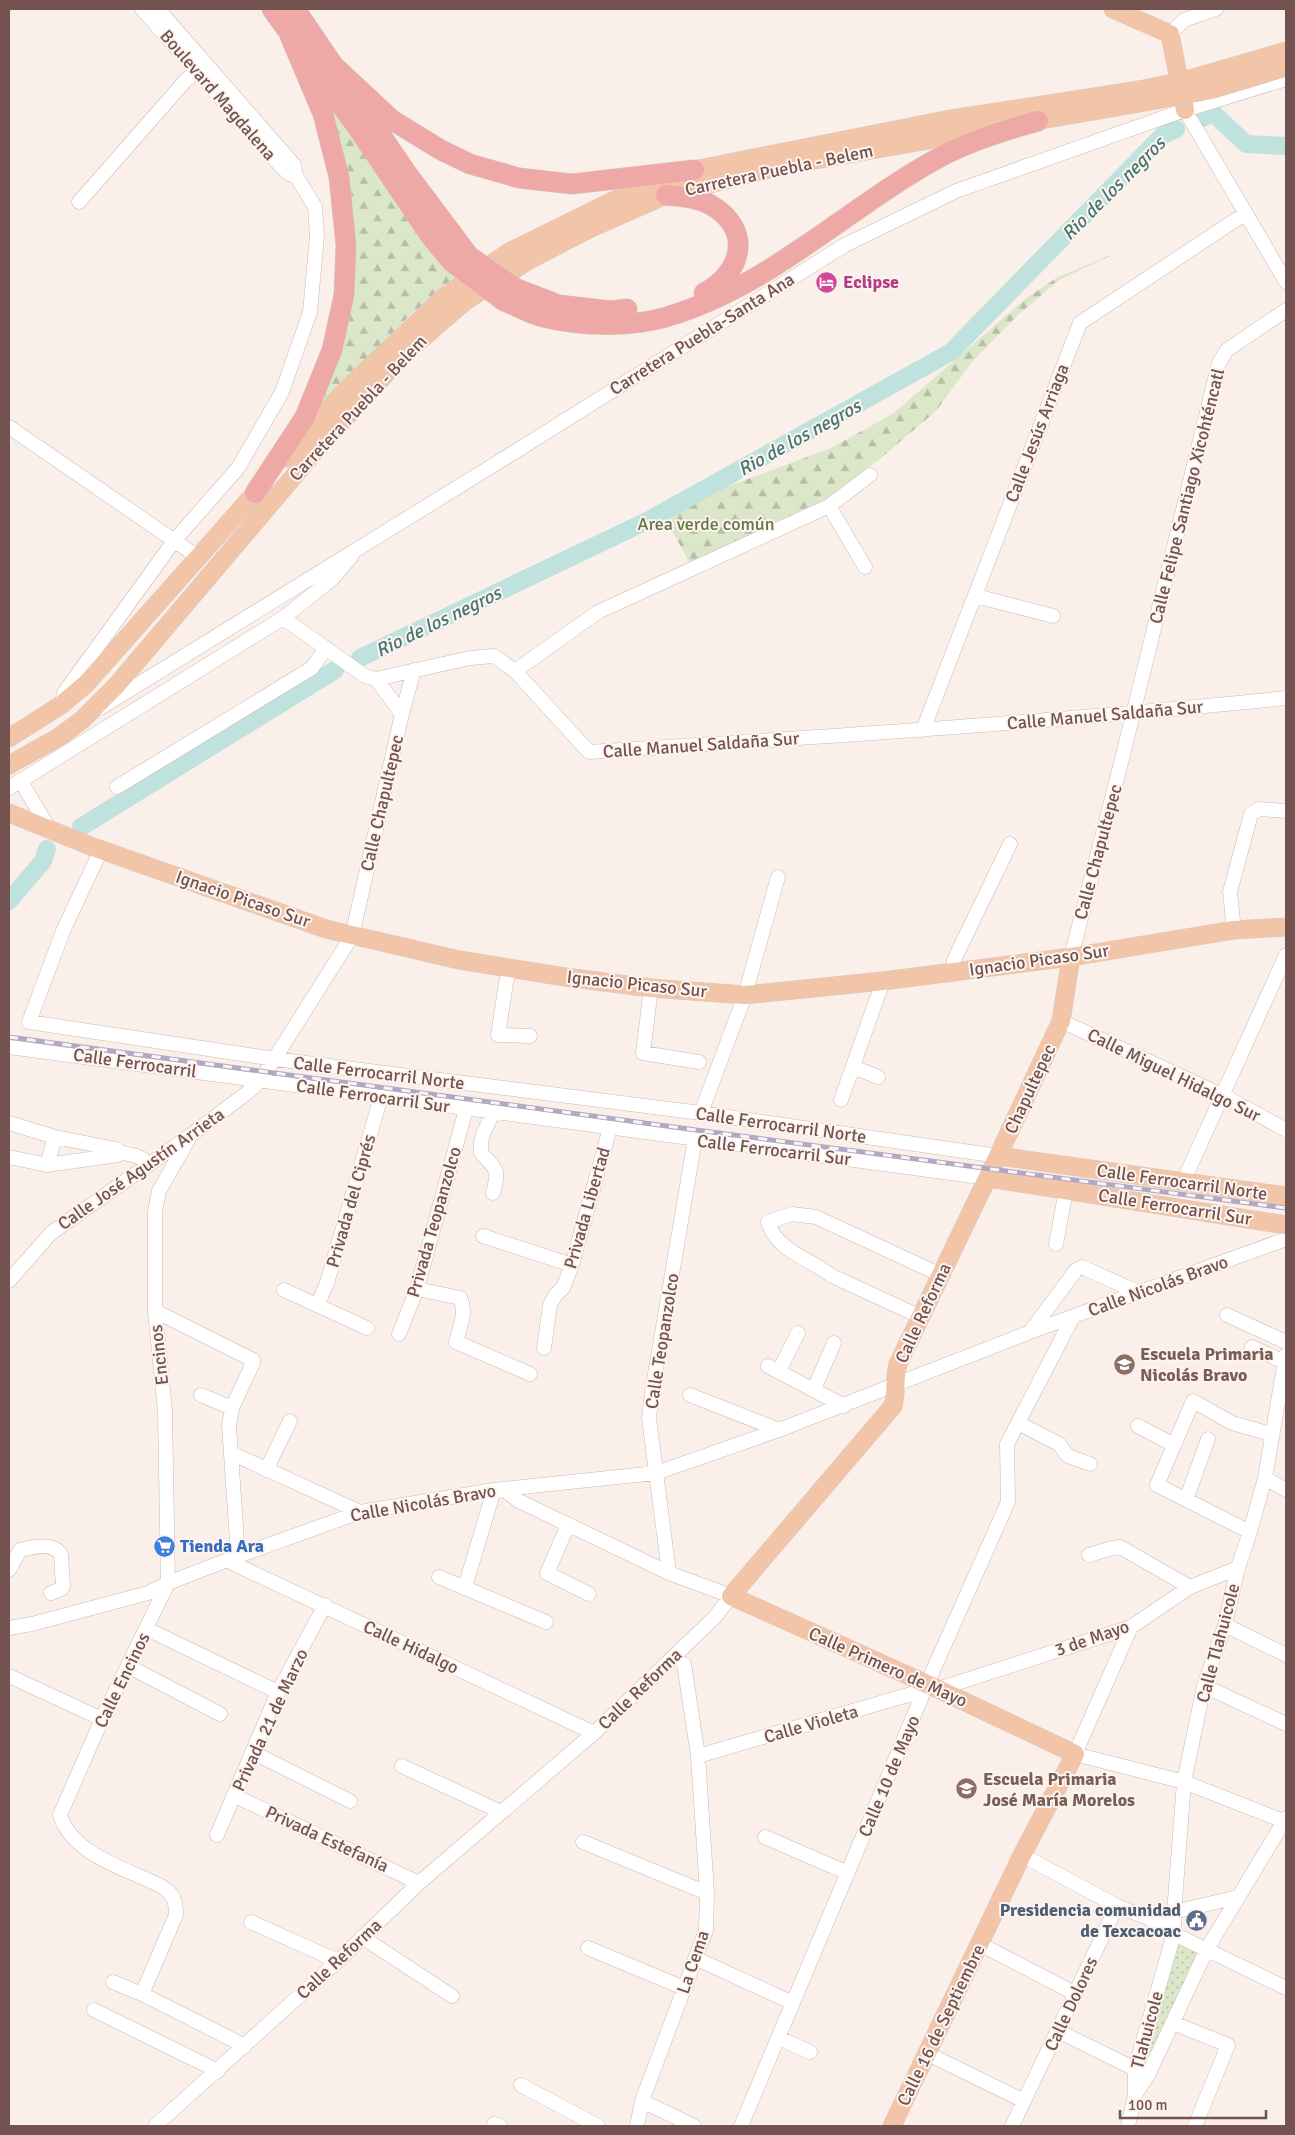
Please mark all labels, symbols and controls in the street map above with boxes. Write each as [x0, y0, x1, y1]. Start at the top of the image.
street label: Boulevard Magdalena [155, 25, 281, 165]
water label: Rio de los negros [1057, 131, 1172, 246]
street label: Carretera Puebla - Belem [683, 139, 875, 201]
street label: Carretera Puebla-Santa Ana [606, 268, 798, 400]
hotel icon: Eclipse [815, 270, 839, 294]
place label: Eclipse [843, 271, 899, 293]
street label: Carretera Puebla - Belem [285, 330, 431, 486]
street label: Calle Jesús Arriaga [1000, 361, 1074, 505]
street label: Calle Felipe Santiago Xicohténcatl [1145, 366, 1229, 626]
water label: Rio de los negros [734, 393, 867, 482]
park label: Area verde común [637, 513, 775, 535]
water label: Rio de los negros [372, 580, 507, 663]
street label: Calle Manuel Saldaña Sur [1006, 695, 1204, 735]
street label: Calle Manuel Saldaña Sur [602, 727, 800, 763]
street label: Calle Chapultepec [356, 733, 408, 873]
street label: Calle Chapultepec [1069, 782, 1127, 922]
street label: Ignacio Picaso Sur [173, 866, 314, 932]
street label: Ignacio Picaso Sur [968, 939, 1111, 981]
street label: Ignacio Picaso Sur [566, 966, 709, 1002]
street label: Calle Miguel Hidalgo Sur [1084, 1023, 1265, 1127]
street label: Chapultepec [1000, 1041, 1060, 1137]
street label: Calle Ferrocarril [72, 1043, 198, 1083]
street label: Calle Ferrocarril Norte [292, 1052, 466, 1094]
street label: Calle Ferrocarril Sur [295, 1074, 452, 1118]
street label: Calle Ferrocarril Norte [694, 1102, 868, 1148]
street label: Calle José Agustín Arrieta [53, 1103, 229, 1235]
street label: Calle Ferrocarril Sur [696, 1130, 853, 1170]
street label: Privada del Ciprés [321, 1132, 381, 1270]
street label: Privada Teopanzolco [402, 1144, 466, 1300]
street label: Privada Libertad [559, 1145, 615, 1271]
street label: Calle Ferrocarril Norte [1095, 1159, 1269, 1205]
street label: Calle Ferrocarril Sur [1097, 1184, 1254, 1230]
street label: Calle Nicolás Bravo [1085, 1250, 1231, 1322]
street label: Calle Reforma [890, 1259, 956, 1367]
street label: Calle Teopanzolco [640, 1272, 684, 1410]
street label: Encinos [145, 1324, 173, 1386]
place label: Escuela Primaria Nicolás Bravo [1140, 1343, 1274, 1386]
school or university icon: Escuela Primaria Nicolás Bravo [1112, 1352, 1136, 1376]
street label: Calle Nicolás Bravo [348, 1479, 498, 1527]
supermarket icon: Tienda Ara [152, 1534, 176, 1558]
place label: Tienda Ara [180, 1535, 264, 1557]
street label: Calle Tlahuicole [1192, 1581, 1244, 1705]
street label: Calle Hidalgo [360, 1615, 462, 1679]
street label: 3 de Mayo [1052, 1615, 1132, 1661]
street label: Calle Primero de Mayo [805, 1622, 971, 1712]
street label: Calle Encinos [89, 1628, 155, 1731]
street label: Calle Reforma [594, 1644, 686, 1734]
street label: Privada 21 de Marzo [227, 1645, 313, 1795]
street label: Calle Violeta [761, 1700, 861, 1748]
street label: Calle 10 de Mayo [853, 1712, 925, 1840]
place label: Escuela Primaria José María Morelos [983, 1768, 1135, 1811]
school or university icon: Escuela Primaria José María Morelos [955, 1777, 979, 1801]
street label: Privada Estefanía [262, 1801, 392, 1877]
place label: Presidencia comunidad de Texcacoac [1000, 1899, 1181, 1942]
public building icon: Presidencia comunidad de Texcacoac [1185, 1908, 1209, 1932]
street label: Calle Reforma [292, 1914, 386, 2004]
street label: La Cema [672, 1927, 714, 1997]
street label: Calle 16 de Septiembre [892, 1941, 990, 2109]
street label: Calle Dolores [1040, 1953, 1103, 2055]
street label: Tlahuicole [1126, 1989, 1168, 2071]
scale bar [1120, 2088, 1266, 2120]
text: 100 m [1128, 2096, 1168, 2114]

